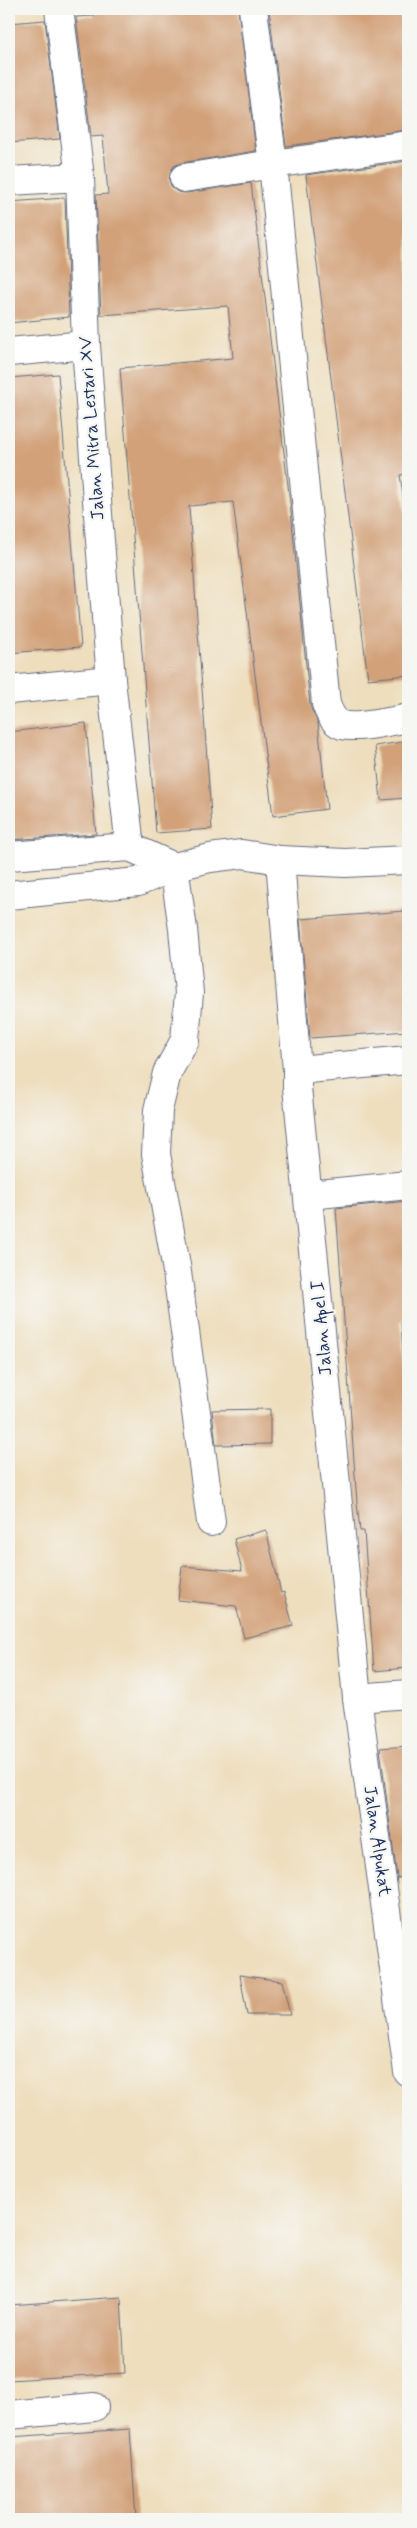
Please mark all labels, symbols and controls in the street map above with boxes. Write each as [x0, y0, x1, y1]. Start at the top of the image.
street label: Jalan Mitra Lestari XV [74, 335, 110, 521]
street label: Jalan Apel I [306, 1279, 339, 1377]
street label: Jalan Alpukat [357, 1784, 397, 1898]

